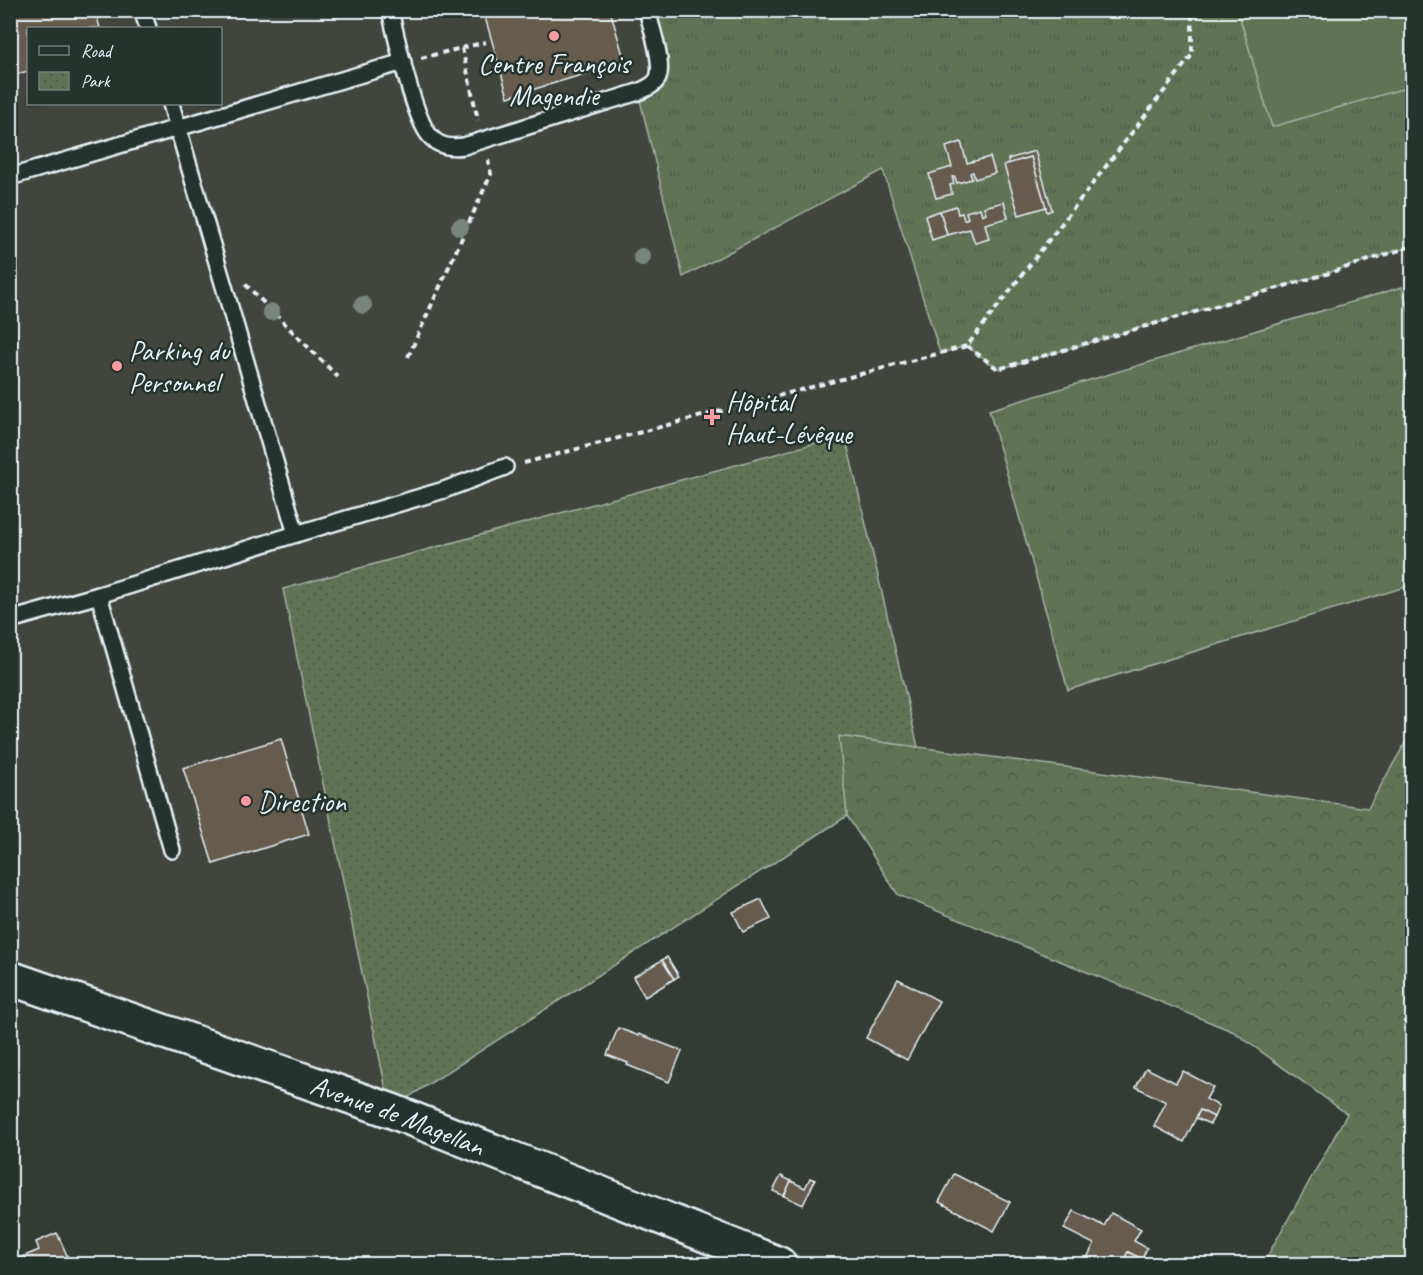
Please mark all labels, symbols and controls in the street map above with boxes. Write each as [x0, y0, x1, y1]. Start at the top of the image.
legend [27, 27, 222, 105]
marker: Centre François Magendie [547, 29, 561, 43]
text: Road [81, 40, 114, 62]
place label: Centre François Magendie [478, 46, 632, 113]
text: Park [81, 70, 111, 92]
place label: Parking du Personnel [129, 333, 231, 400]
marker: Parking du Personnel [110, 359, 124, 373]
place label: Hôpital Haut-Lévêque [726, 384, 854, 451]
marker: Hôpital Haut-Lévêque [703, 408, 721, 426]
place label: Direction [258, 784, 347, 819]
marker: Direction [239, 794, 253, 808]
street label: Avenue de Magellan [306, 1067, 491, 1164]

